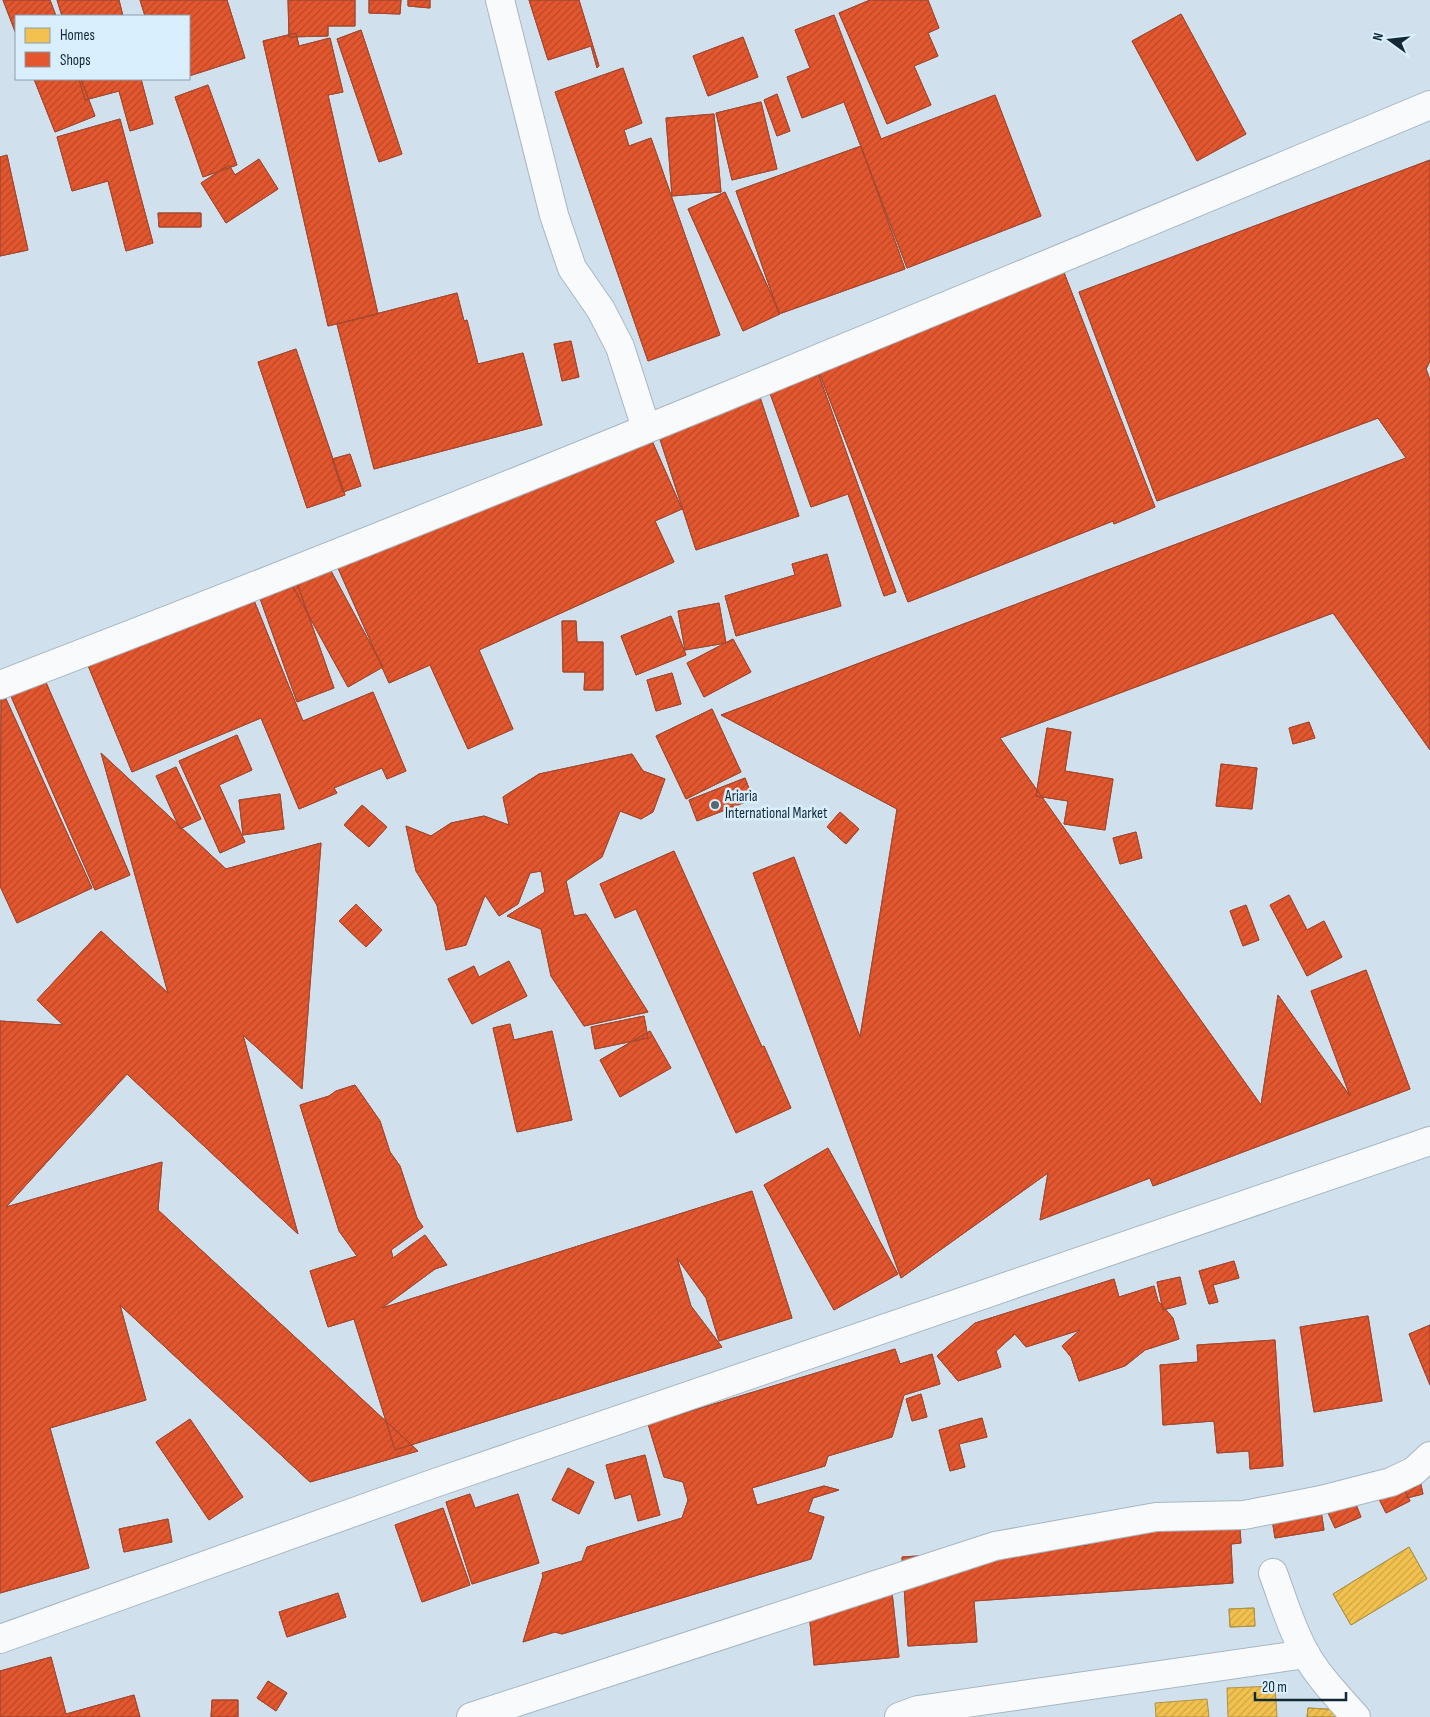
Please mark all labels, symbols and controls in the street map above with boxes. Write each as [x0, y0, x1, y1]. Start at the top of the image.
legend [15, 15, 190, 80]
north arrow [1365, 15, 1415, 65]
text: Homes [60, 26, 95, 45]
text: N [1369, 31, 1387, 43]
text: Shops [60, 51, 91, 70]
place label: Ariaria International Market [724, 787, 828, 823]
marker: Ariaria International Market [709, 799, 721, 811]
scale bar [1255, 1670, 1346, 1702]
text: 20 m [1262, 1678, 1287, 1697]

